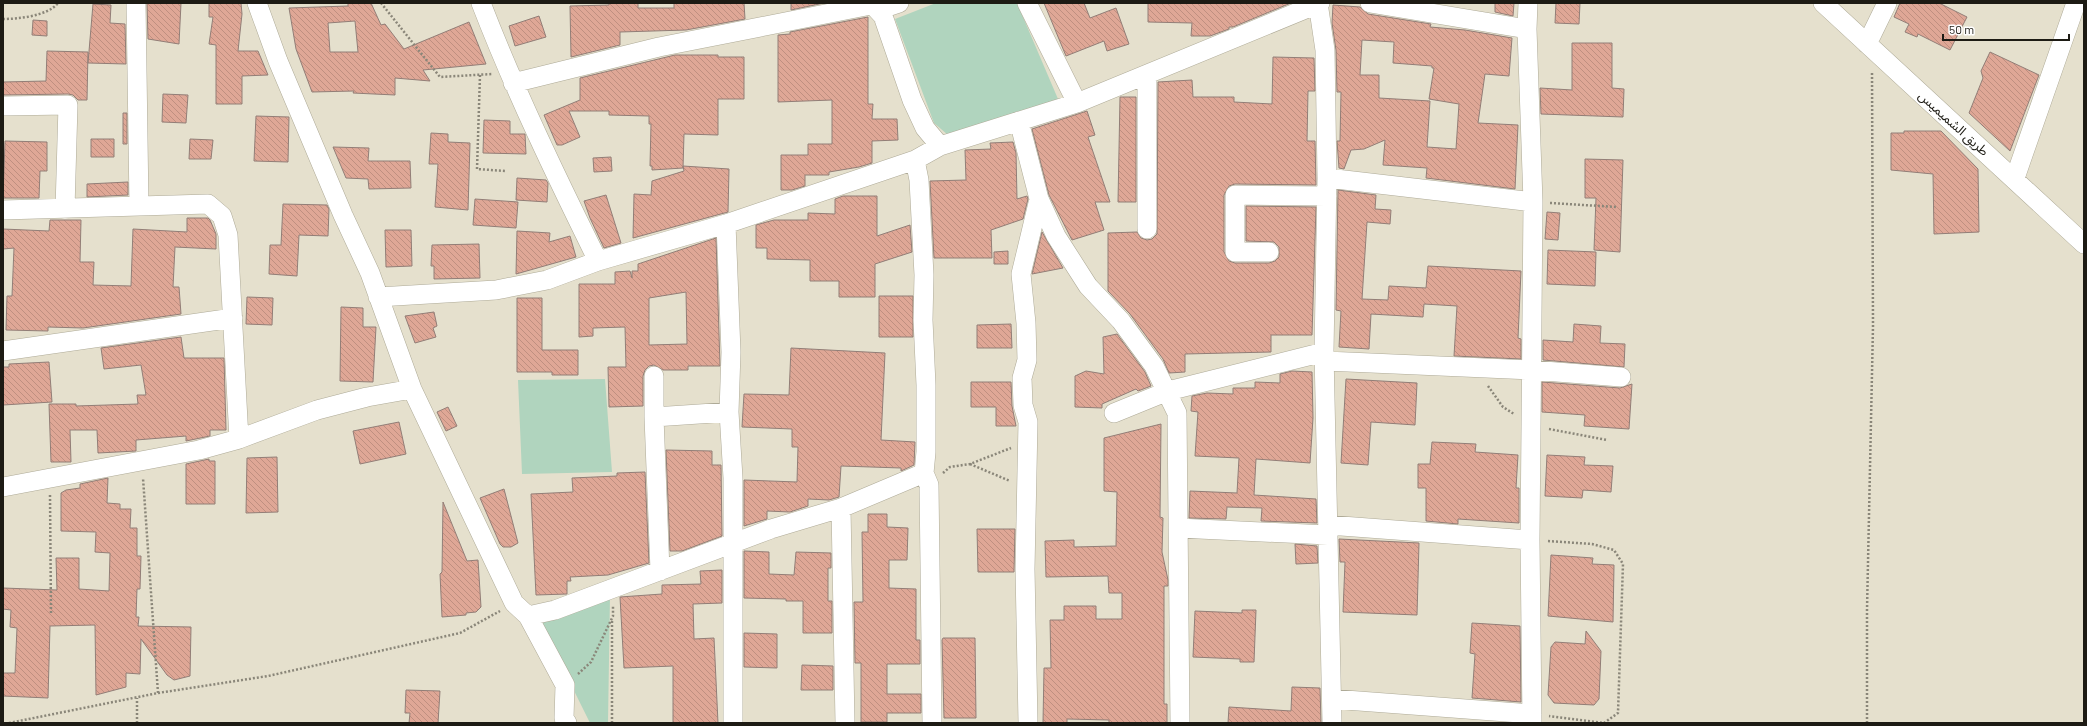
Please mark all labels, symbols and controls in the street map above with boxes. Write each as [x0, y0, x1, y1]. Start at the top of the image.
scale bar [1943, 16, 2069, 42]
text: 50 m [1949, 22, 1974, 36]
street label: طريق الشميميس [1915, 87, 1993, 160]

